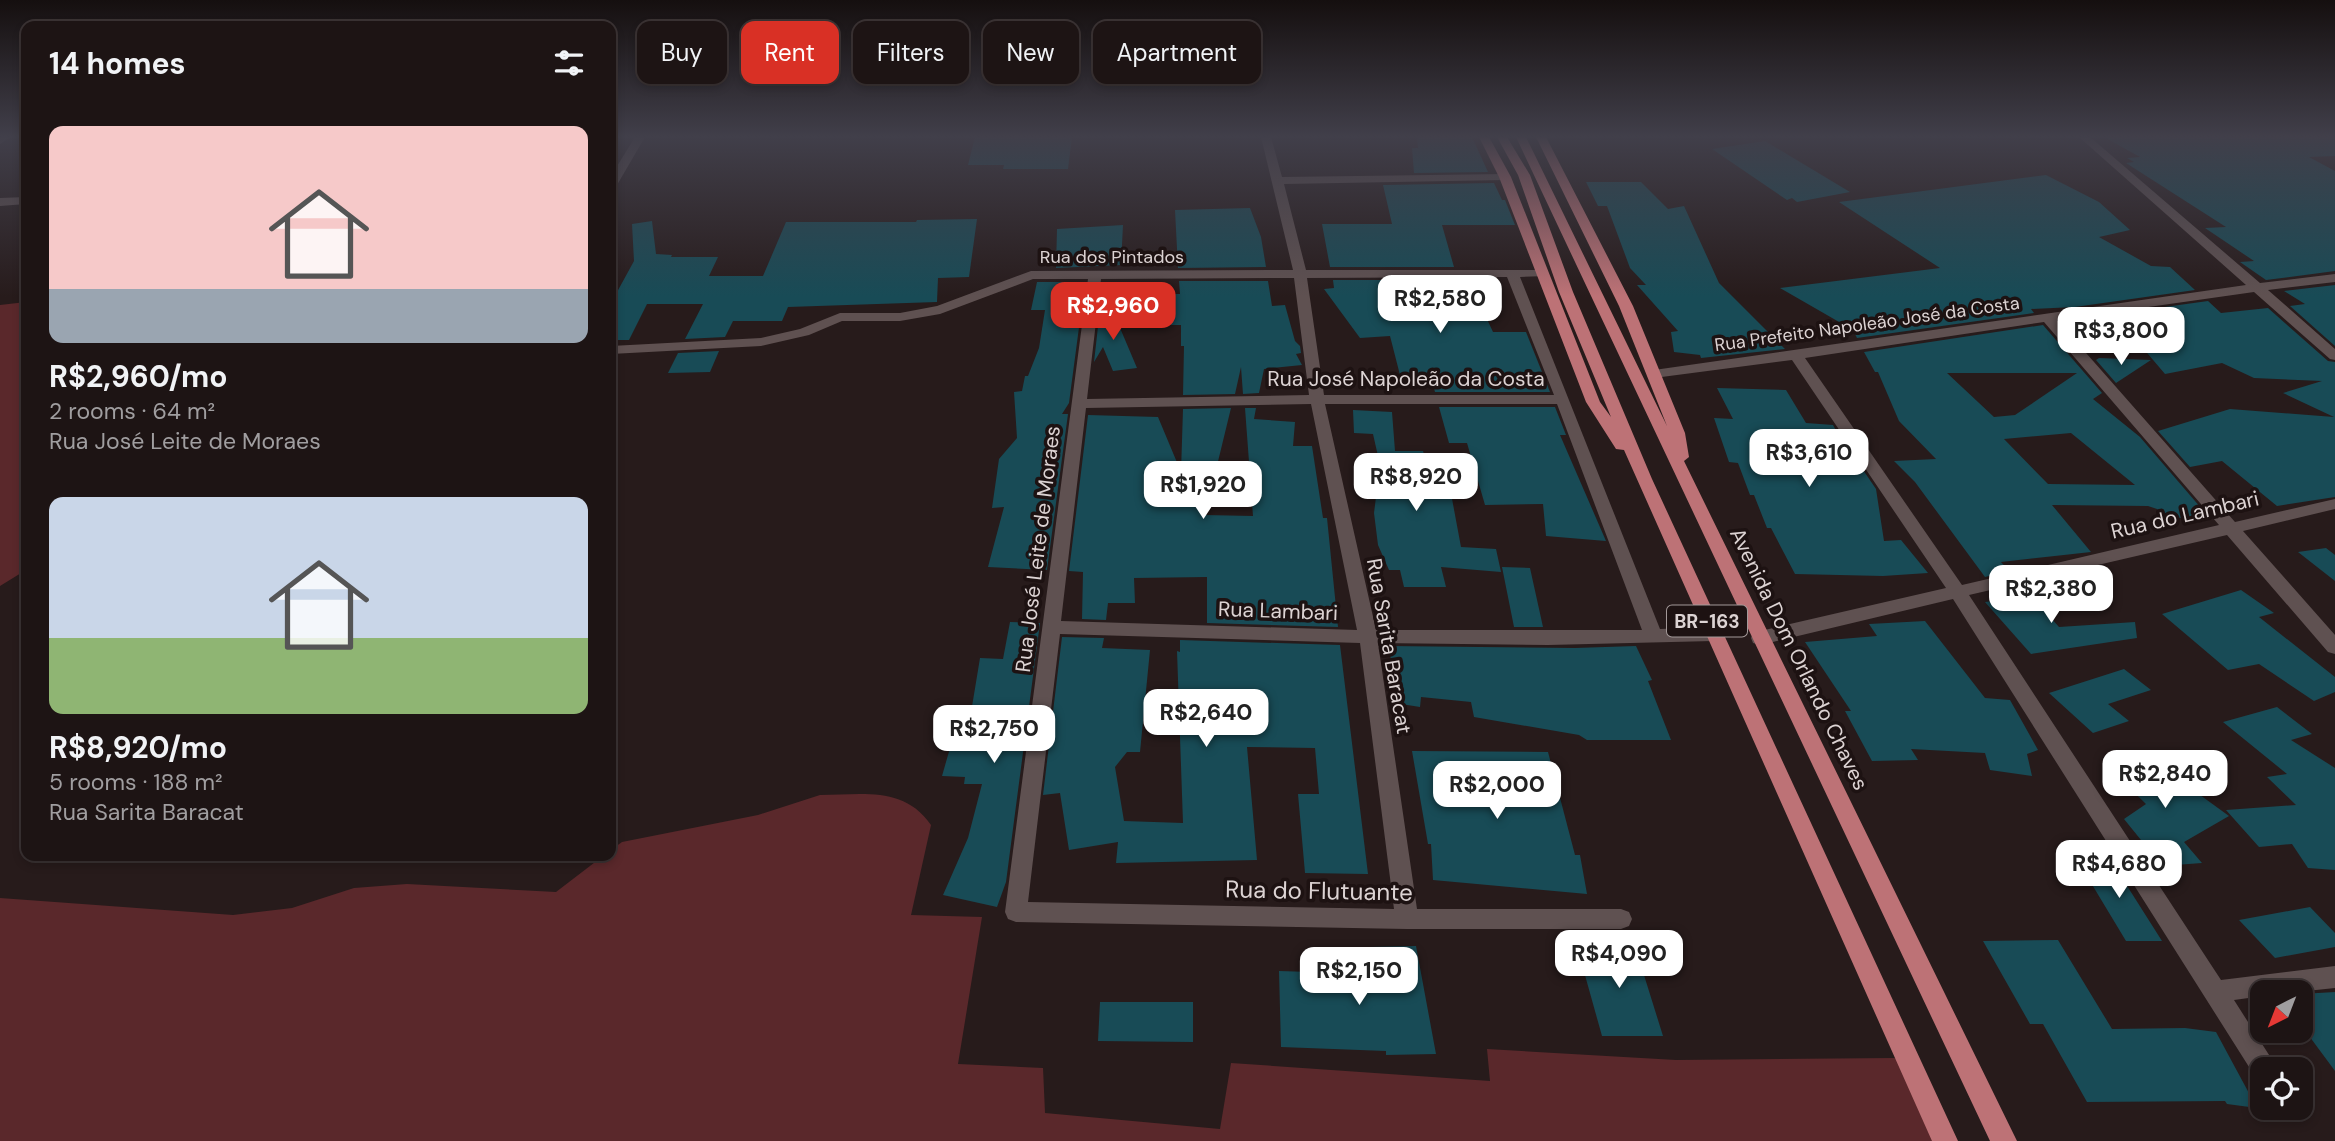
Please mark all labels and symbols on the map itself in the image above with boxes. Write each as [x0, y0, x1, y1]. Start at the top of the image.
street label: Rua dos Pintados [1040, 245, 1184, 269]
pin: R$2,580 [1375, 276, 1505, 335]
pin: R$2,960 [1048, 282, 1178, 342]
street label: Rua Prefeito Napoleão José da Costa [1713, 291, 2021, 357]
pin: R$3,800 [2056, 308, 2186, 367]
street label: Rua José Napoleão da Costa [1267, 365, 1545, 393]
street label: Rua José Leite de Moraes [1009, 424, 1067, 674]
pin: R$3,610 [1744, 430, 1874, 489]
pin: R$8,920 [1351, 454, 1481, 513]
pin: R$1,920 [1138, 462, 1268, 521]
street label: Rua do Lambari [2108, 484, 2262, 546]
street label: Avenida Dom Orlando Chaves [1723, 523, 1875, 795]
street label: Rua Sarita Baracat [1360, 556, 1418, 736]
pin: R$2,380 [1986, 566, 2116, 625]
street label: Rua Lambari [1217, 595, 1339, 627]
road number: BR-163 [1667, 606, 1747, 636]
pin: R$2,640 [1141, 690, 1271, 749]
pin: R$2,750 [929, 706, 1059, 765]
pin: R$2,840 [2100, 750, 2230, 810]
pin: R$2,000 [1432, 762, 1562, 821]
pin: R$4,680 [2054, 841, 2184, 900]
street label: Rua do Flutuante [1225, 873, 1413, 908]
pin: R$4,090 [1554, 930, 1684, 990]
pin: R$2,150 [1294, 948, 1424, 1007]
north arrow [2250, 980, 2314, 1043]

